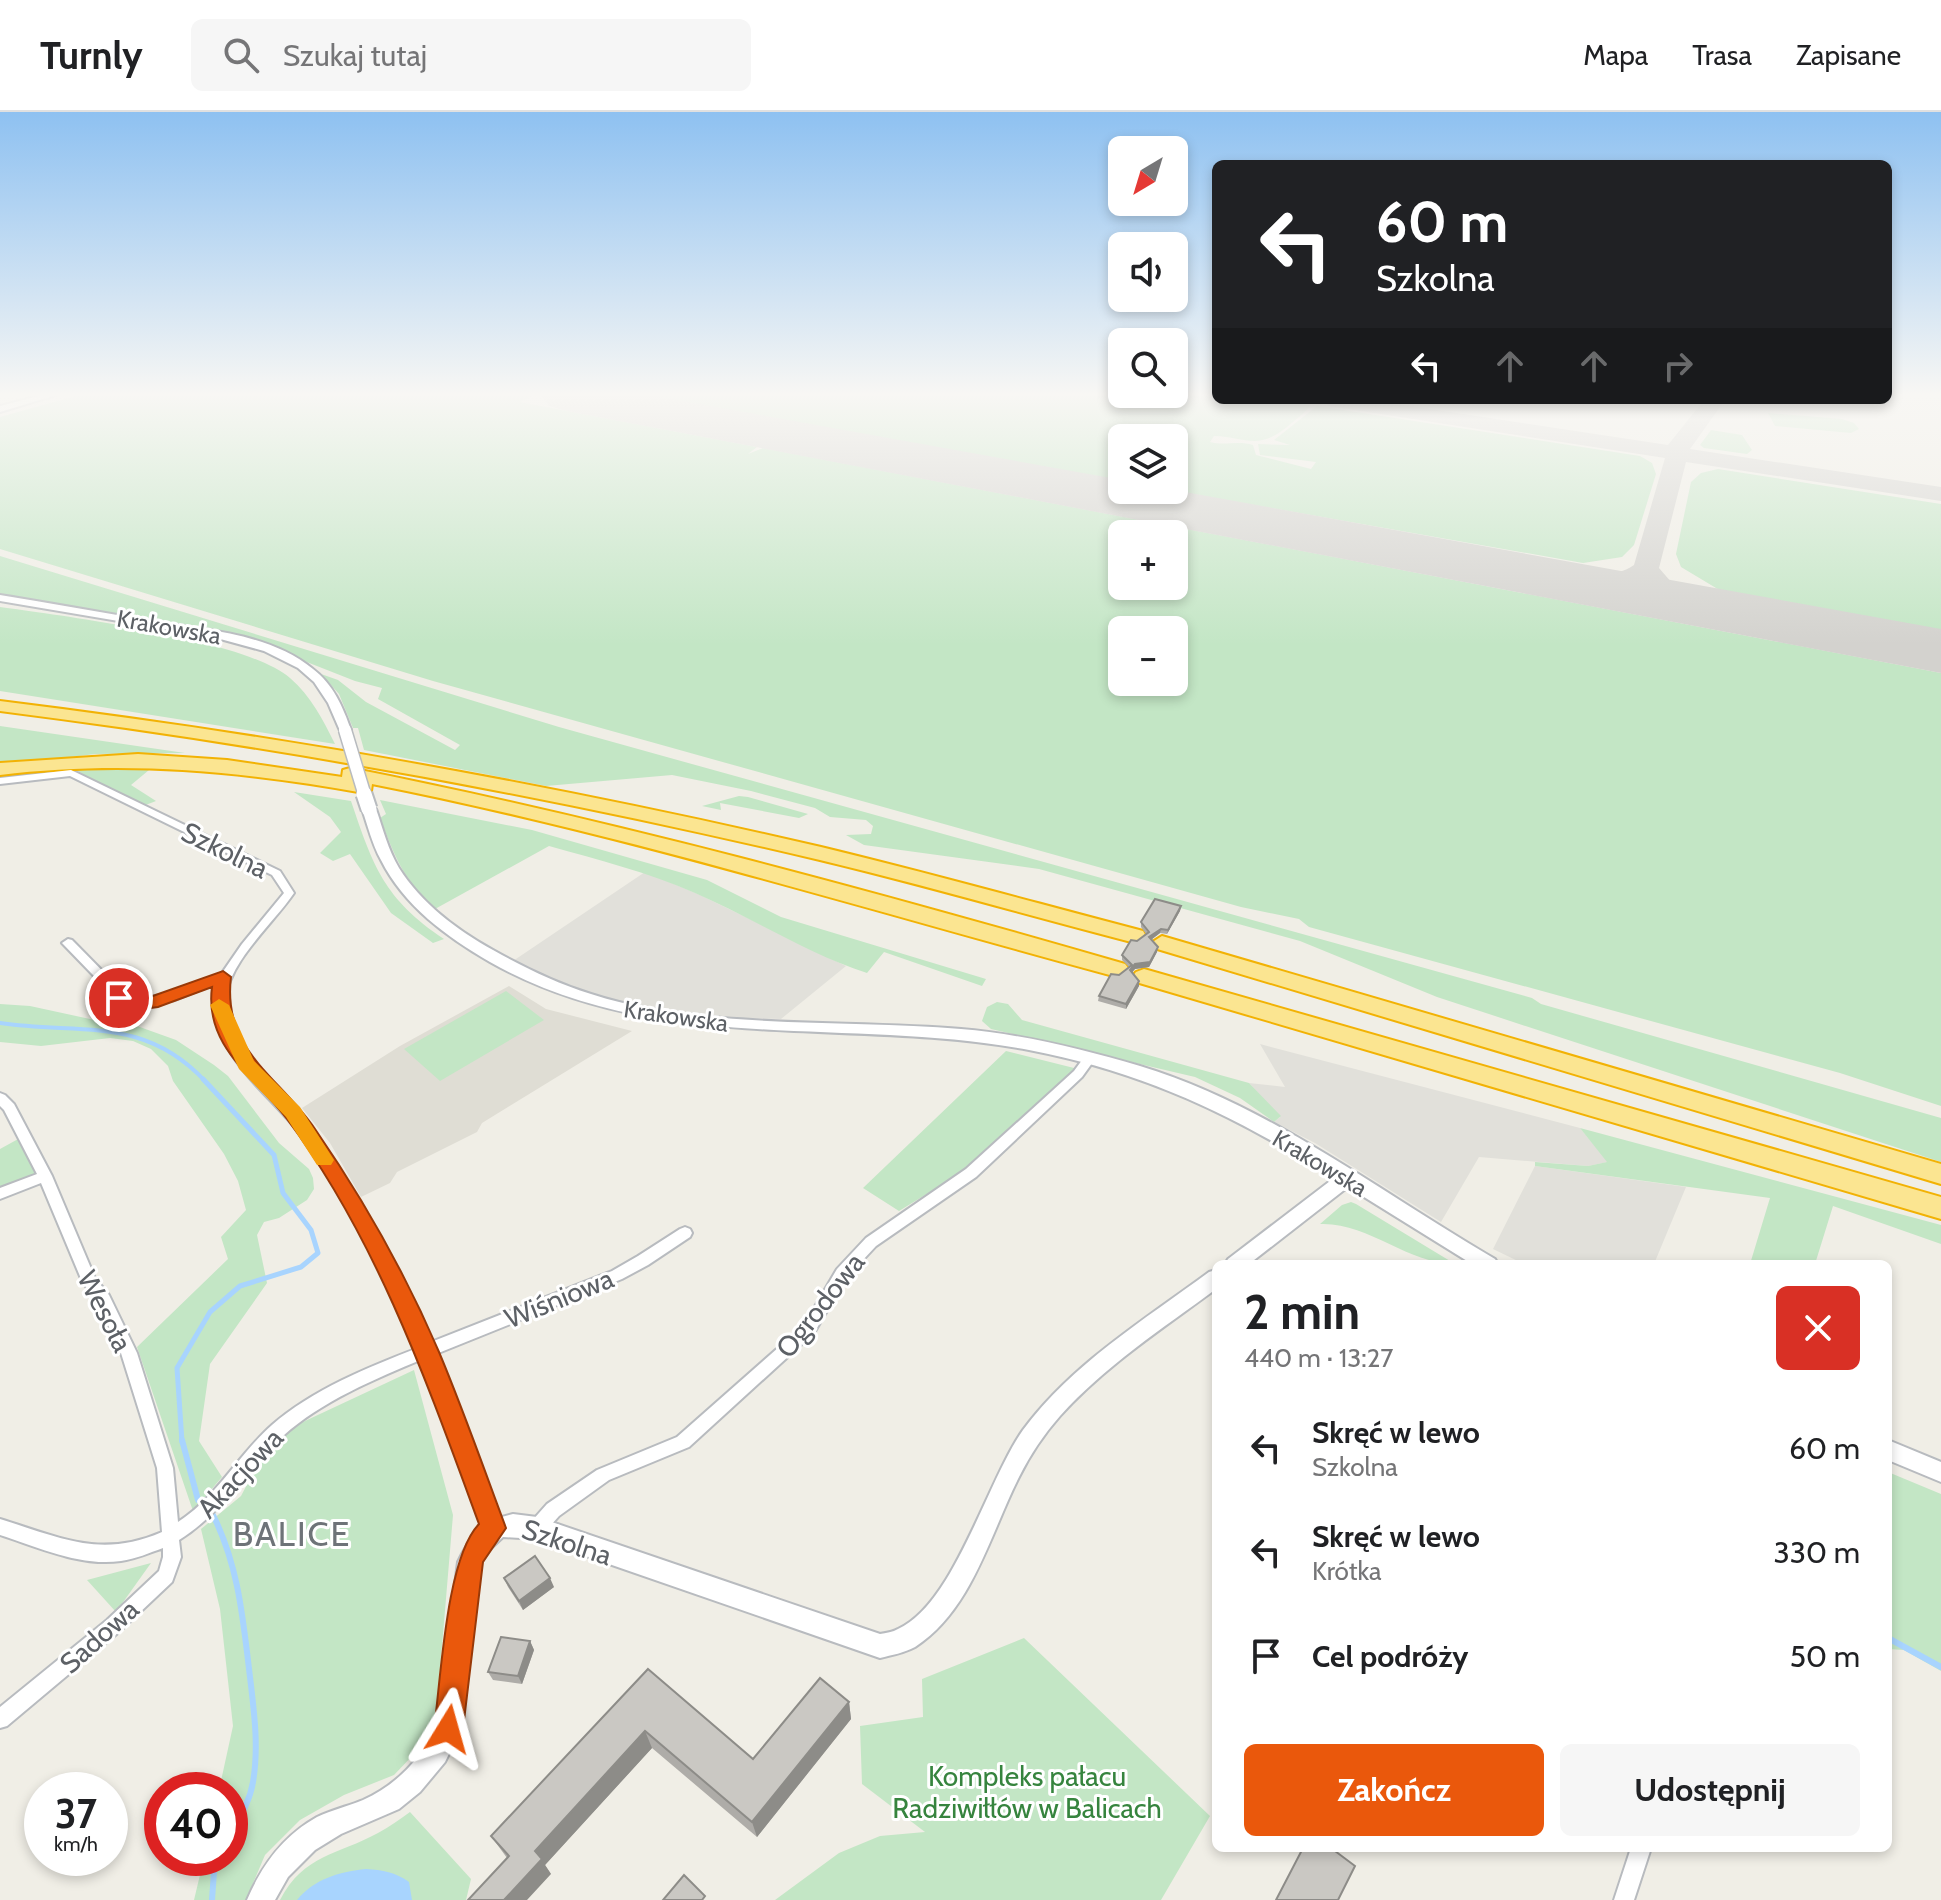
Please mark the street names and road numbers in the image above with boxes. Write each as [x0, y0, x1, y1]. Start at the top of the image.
street label: Krakowska [115, 604, 224, 651]
street label: Szkolna [176, 815, 274, 886]
street label: Krakowska [622, 994, 731, 1038]
street label: Krakowska [1267, 1123, 1373, 1203]
street label: Ogrodowa [769, 1245, 872, 1364]
street label: Wiśniowa [500, 1261, 619, 1335]
street label: Wesoła [70, 1265, 140, 1358]
street label: Akacjowa [190, 1421, 291, 1525]
street label: Szkolna [518, 1512, 617, 1573]
street label: Sadowa [53, 1591, 146, 1680]

